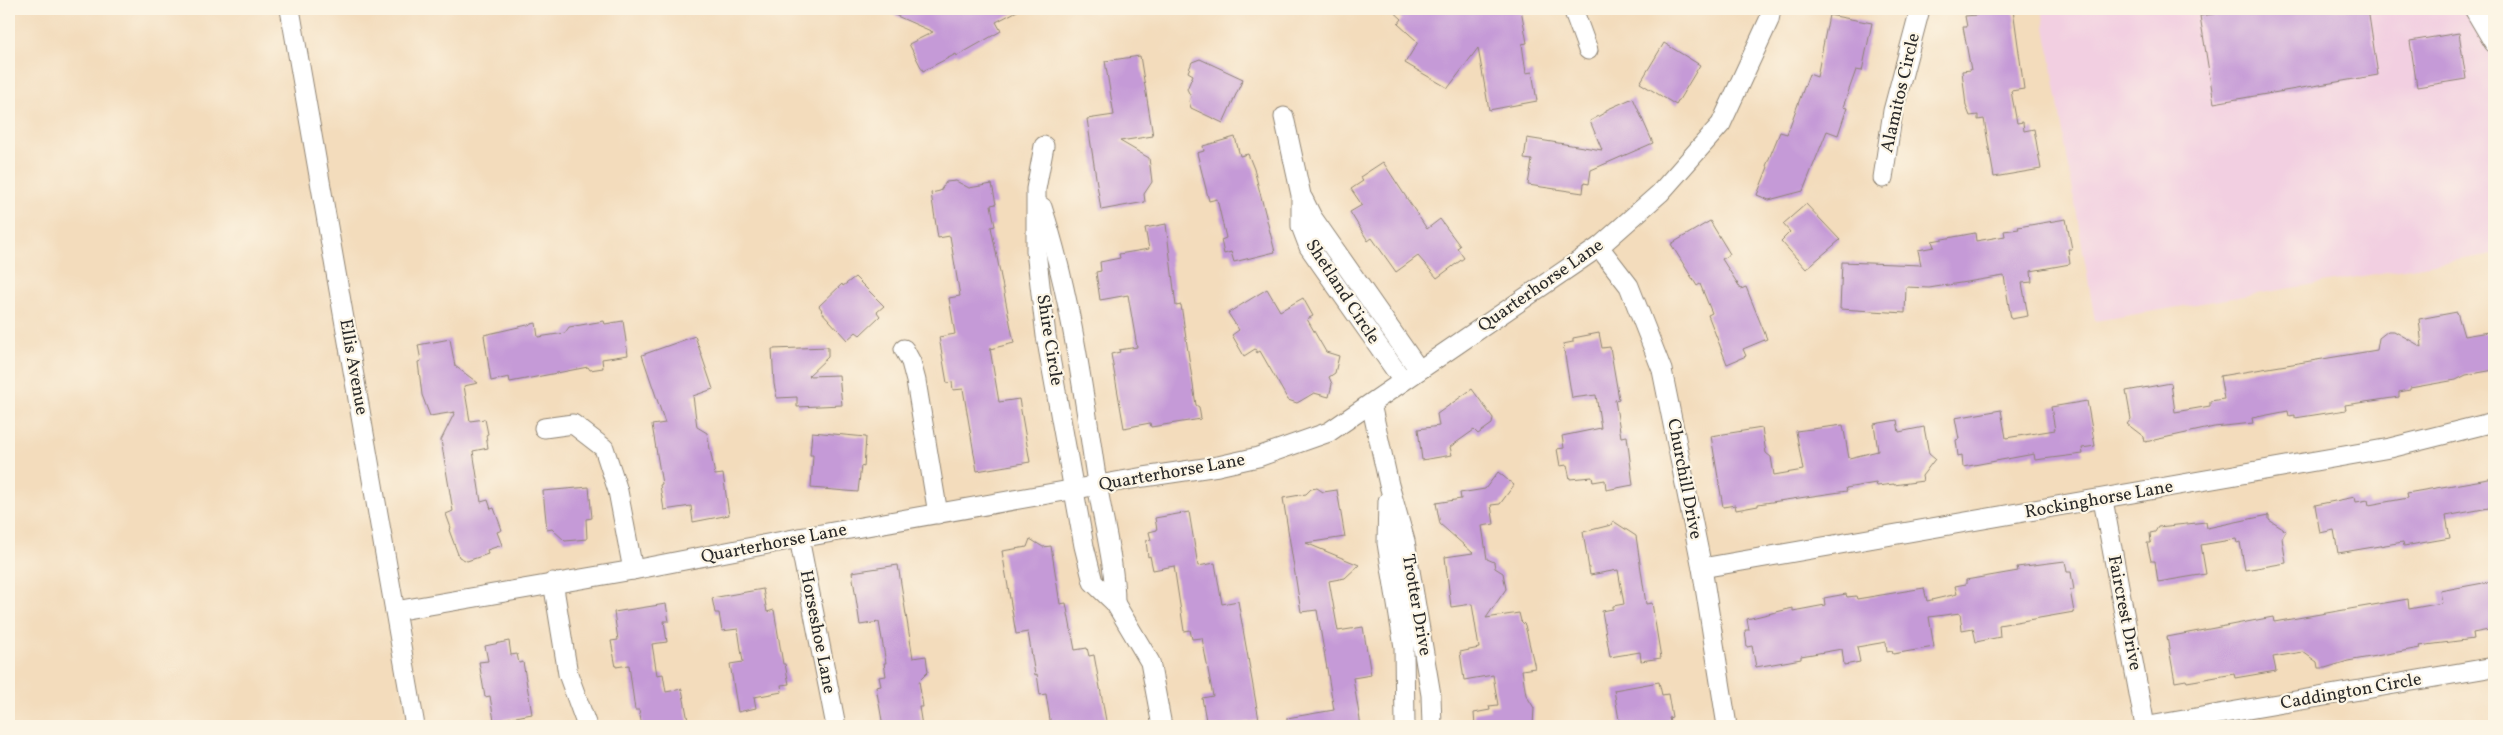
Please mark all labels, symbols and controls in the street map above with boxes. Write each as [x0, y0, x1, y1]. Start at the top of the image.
street label: Alamitos Circle [1875, 31, 1927, 155]
street label: Quarterhorse Lane [1473, 233, 1609, 339]
street label: Shetland Circle [1299, 235, 1385, 349]
street label: Shire Circle [1029, 293, 1069, 387]
street label: Ellis Avenue [332, 317, 374, 417]
street label: Churchill Drive [1660, 417, 1708, 541]
street label: Quarterhorse Lane [1097, 448, 1247, 498]
street label: Rockinghorse Lane [2023, 475, 2175, 525]
street label: Quarterhorse Lane [699, 518, 849, 570]
street label: Trotter Drive [1395, 552, 1437, 658]
street label: Faircrest Drive [2101, 553, 2147, 673]
street label: Horseshoe Lane [793, 568, 841, 696]
street label: Caddington Circle [2279, 667, 2423, 717]

